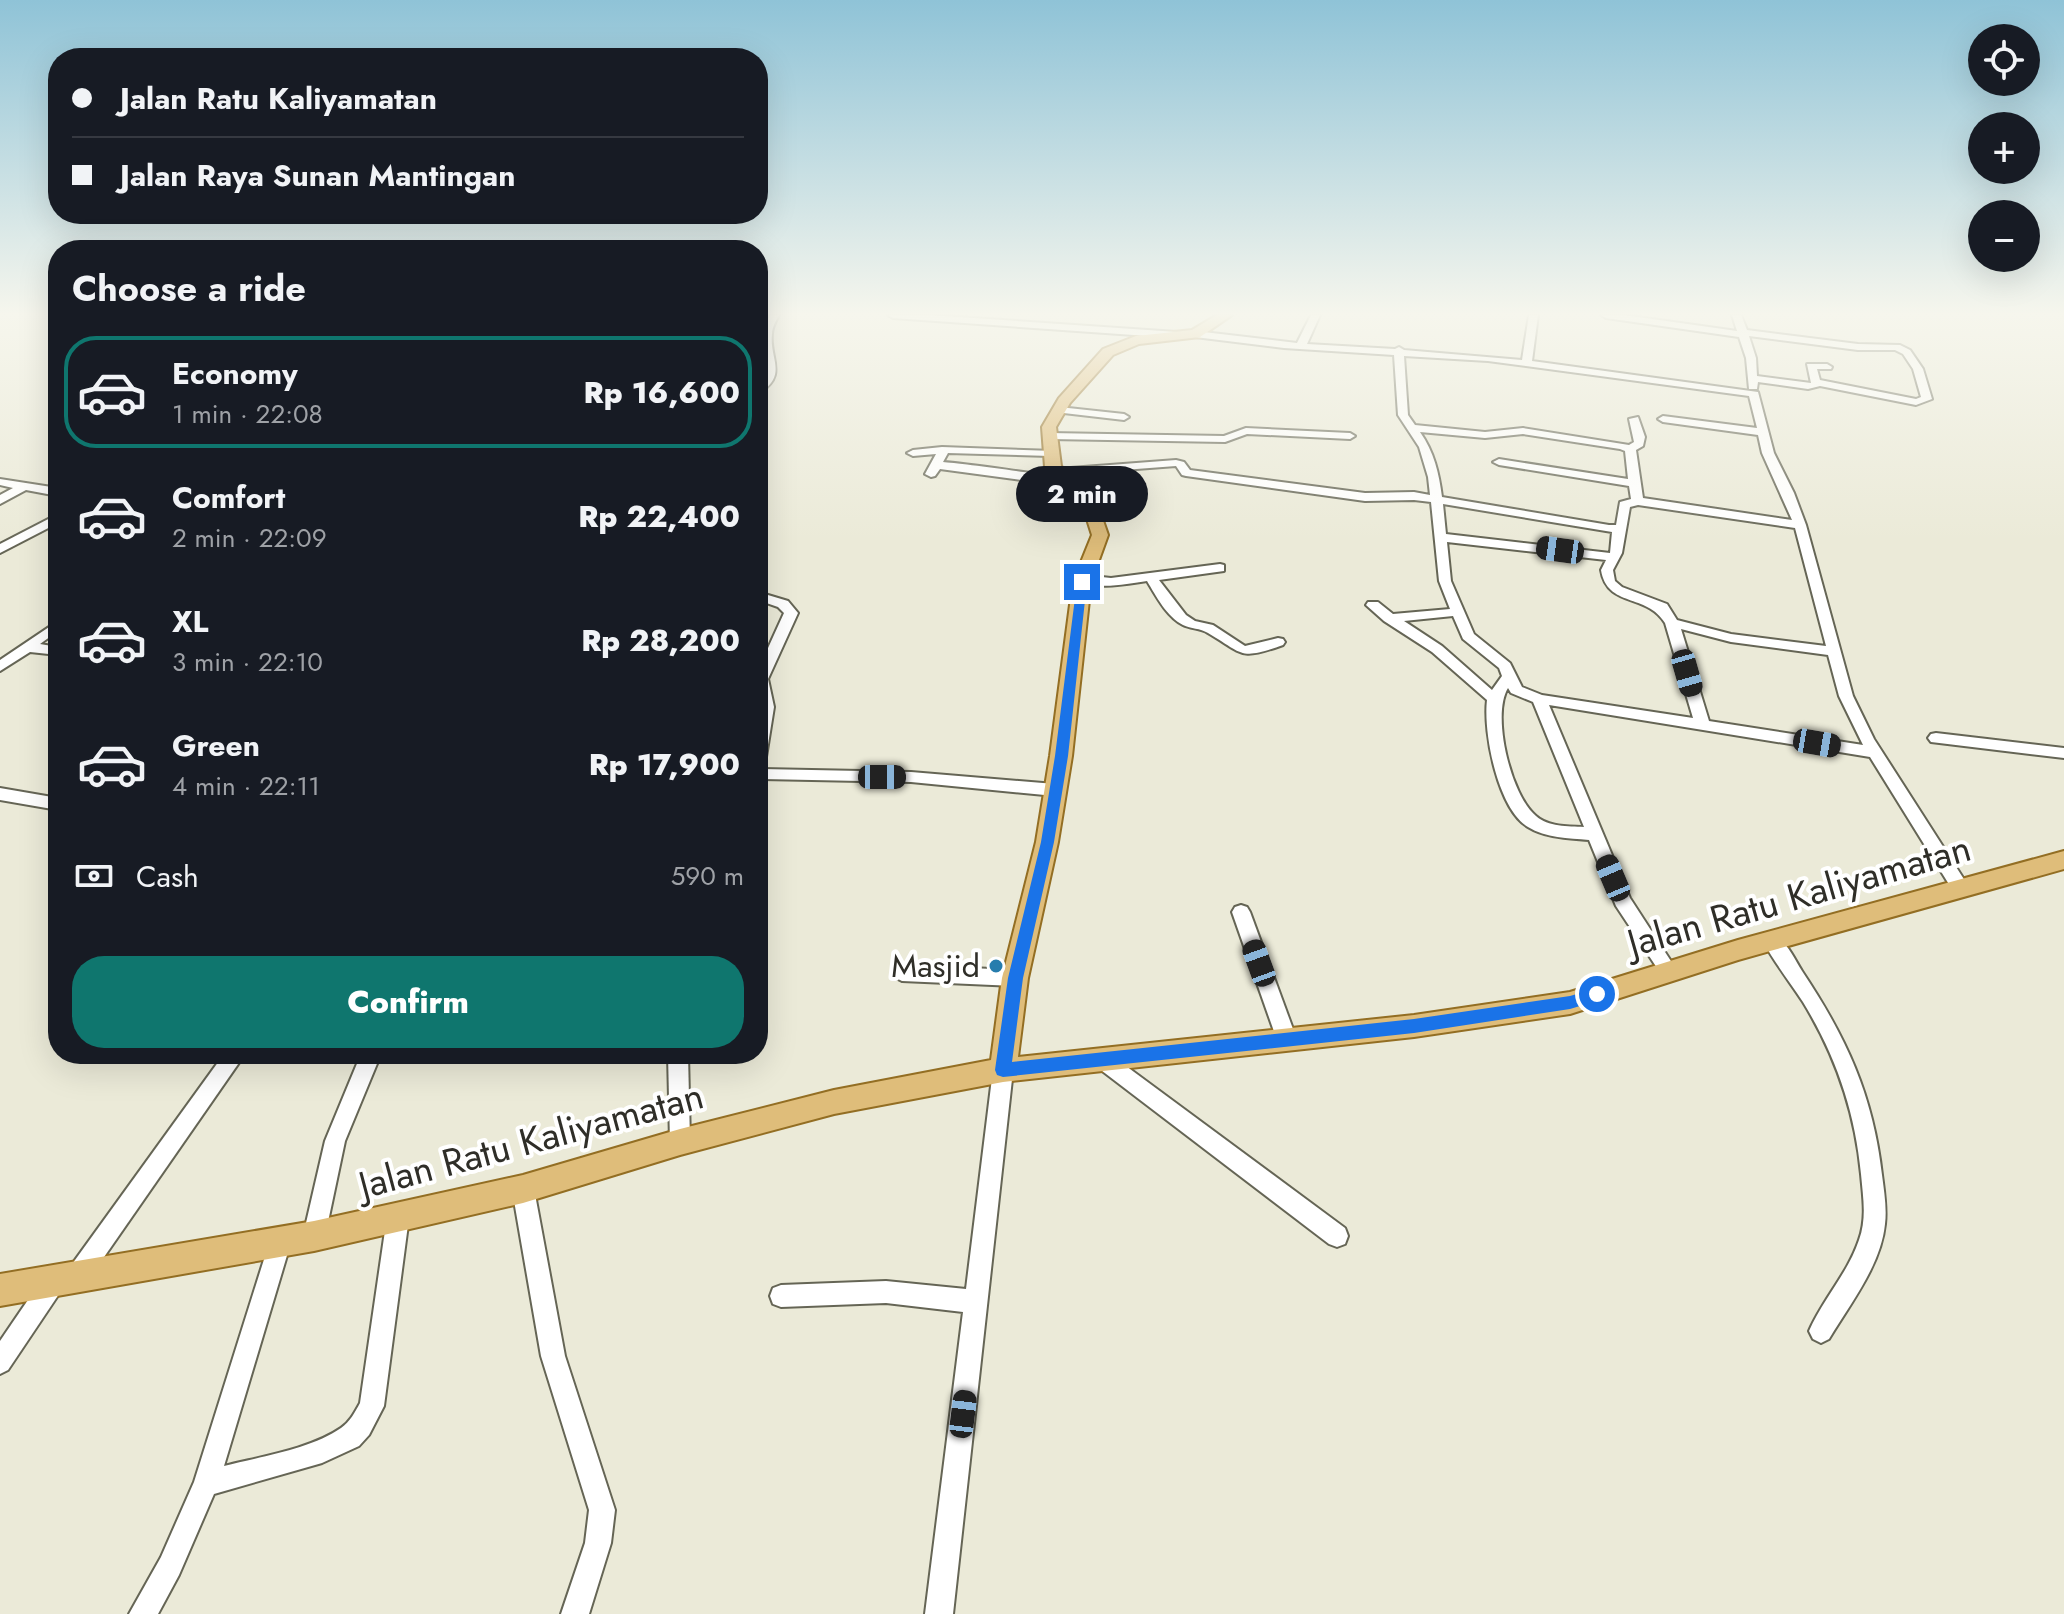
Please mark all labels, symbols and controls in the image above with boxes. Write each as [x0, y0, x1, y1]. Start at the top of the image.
map controls [1968, 24, 2040, 272]
button: locate [1968, 24, 2040, 96]
text: Jalan Ratu Kaliyamatan [120, 77, 437, 120]
button: + [1968, 112, 2040, 184]
text: Jalan Raya Sunan Mantingan [120, 154, 515, 197]
button: − [1968, 200, 2040, 272]
text: Choose a ride [72, 262, 306, 314]
text: Economy [172, 352, 298, 395]
icon: car [76, 356, 148, 428]
text: Rp 16,600 [584, 371, 740, 414]
text: 1 min · 22:08 [172, 395, 323, 433]
callout: 2 min [1016, 466, 1148, 522]
text: 2 min [1047, 475, 1117, 513]
text: Comfort [172, 476, 285, 519]
icon: car [76, 480, 148, 552]
text: Rp 22,400 [578, 495, 740, 538]
text: 2 min · 22:09 [172, 519, 327, 557]
car [1535, 535, 1585, 565]
route end [1064, 564, 1100, 600]
text: XL [172, 600, 208, 643]
icon: car [76, 604, 148, 676]
text: Rp 28,200 [581, 619, 740, 662]
text: 3 min · 22:10 [172, 643, 323, 681]
car [1669, 647, 1705, 699]
text: Green [172, 724, 260, 767]
car [1791, 727, 1843, 759]
icon: car [76, 728, 148, 800]
text: Rp 17,900 [589, 743, 740, 786]
car [858, 765, 906, 789]
text: 4 min · 22:11 [172, 767, 320, 805]
street label: Jalan Ratu Kaliyamatan [1616, 820, 1977, 972]
car [1593, 851, 1633, 905]
icon: cash [72, 854, 116, 898]
text: Cash [136, 855, 199, 898]
text: 590 m [671, 857, 744, 895]
car [1240, 936, 1278, 990]
place label: Masjid [891, 943, 980, 989]
button: Confirm [72, 956, 744, 1048]
marker: Masjid [987, 957, 1005, 975]
route start [1579, 976, 1615, 1012]
street label: Jalan Ratu Kaliyamatan [348, 1068, 709, 1214]
car [948, 1389, 978, 1439]

